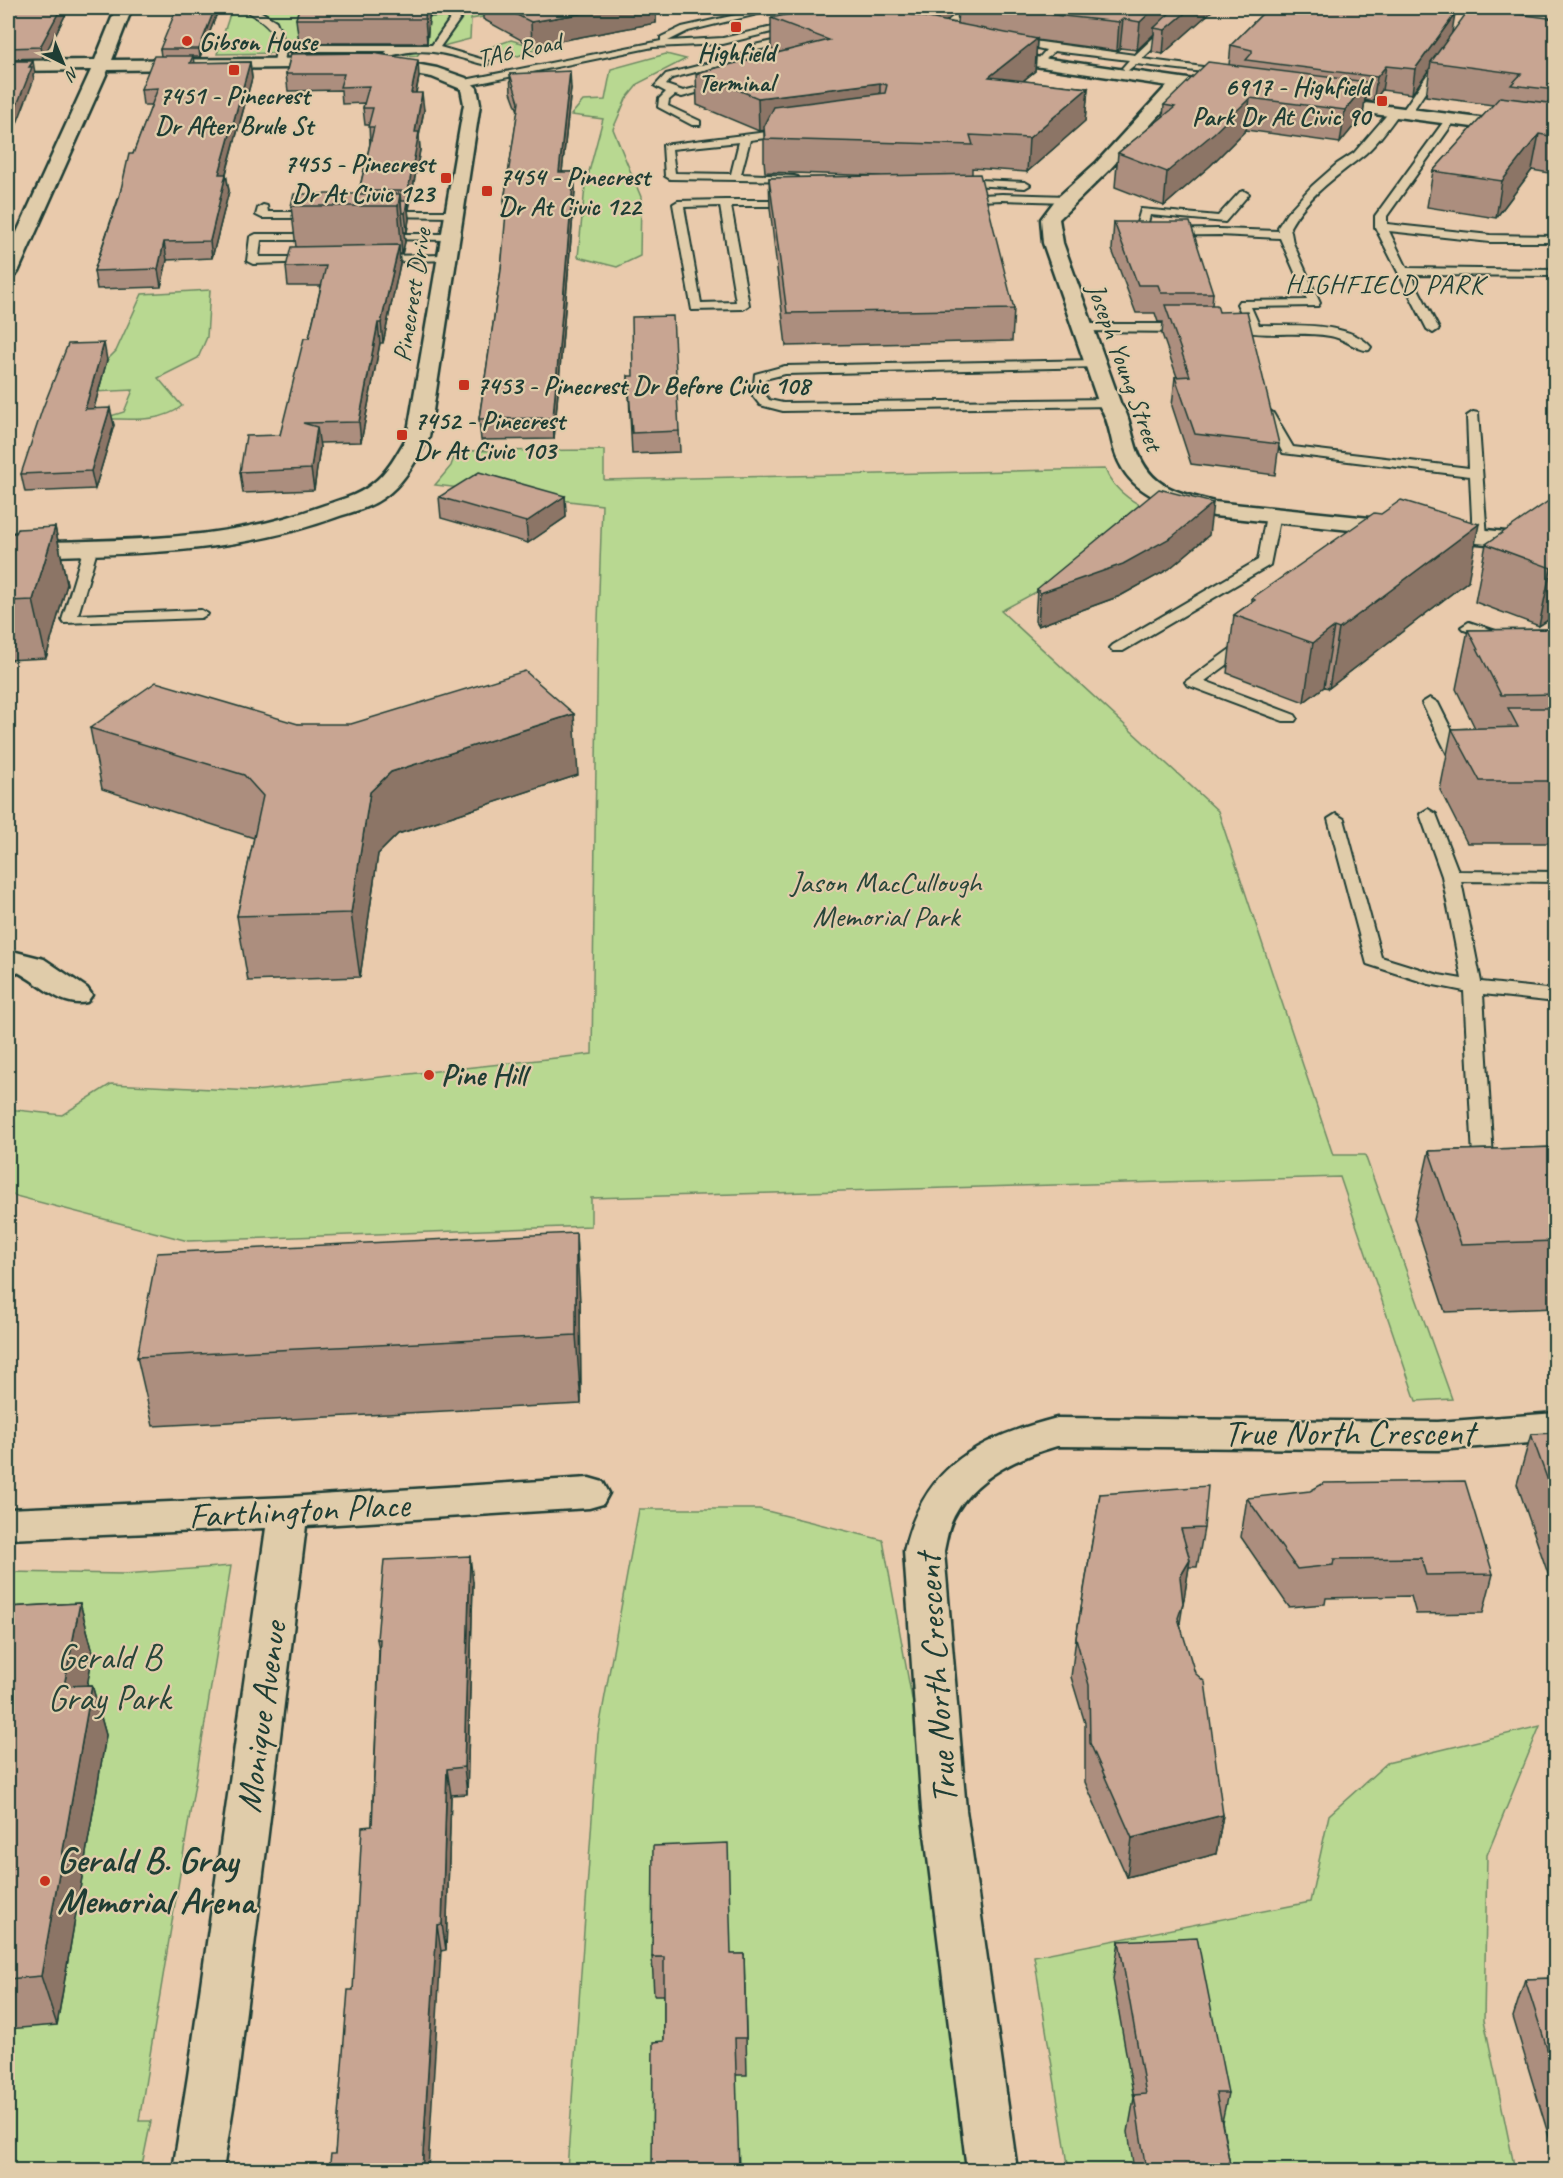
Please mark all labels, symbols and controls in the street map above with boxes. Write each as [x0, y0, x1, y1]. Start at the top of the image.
marker: Highfield Terminal [729, 20, 743, 34]
street label: TA6 Road [474, 24, 568, 75]
place label: Gibson House [199, 25, 320, 58]
north arrow [33, 33, 93, 93]
marker: Gibson House [180, 34, 194, 48]
place label: Highfield Terminal [697, 36, 779, 99]
text: N [60, 63, 83, 86]
marker: 7451 - Pinecrest Dr After Brule St [227, 63, 241, 77]
place label: 6917 - Highfield Park Dr At Civic 90 [1192, 70, 1375, 133]
place label: 7451 - Pinecrest Dr After Brule St [155, 79, 316, 142]
marker: 6917 - Highfield Park Dr At Civic 90 [1375, 94, 1389, 108]
place label: 7455 - Pinecrest Dr At Civic 123 [284, 147, 437, 210]
place label: 7454 - Pinecrest Dr At Civic 122 [499, 160, 653, 223]
marker: 7455 - Pinecrest Dr At Civic 123 [439, 171, 453, 185]
marker: 7454 - Pinecrest Dr At Civic 122 [480, 184, 494, 198]
street label: Pinecrest Drive [385, 224, 439, 364]
district label: HIGHFIELD PARK [1285, 267, 1489, 301]
street label: Joseph Young Street [1079, 277, 1171, 457]
place label: 7453 - Pinecrest Dr Before Civic 108 [476, 369, 813, 402]
marker: 7453 - Pinecrest Dr Before Civic 108 [457, 378, 471, 392]
place label: 7452 - Pinecrest Dr At Civic 103 [414, 404, 568, 467]
marker: 7452 - Pinecrest Dr At Civic 103 [395, 428, 409, 442]
park label: Jason MacCullough Memorial Park [789, 863, 984, 935]
place label: Pine Hill [441, 1056, 532, 1094]
marker: Pine Hill [422, 1068, 436, 1082]
street label: True North Crescent [1224, 1410, 1479, 1456]
street label: Farthington Place [187, 1481, 413, 1539]
street label: True North Crescent [904, 1547, 968, 1806]
street label: Monique Avenue [225, 1617, 297, 1815]
park label: Gerald B Gray Park [48, 1634, 173, 1721]
place label: Gerald B. Gray Memorial Arena [57, 1837, 258, 1924]
marker: Gerald B. Gray Memorial Arena [38, 1874, 52, 1888]

